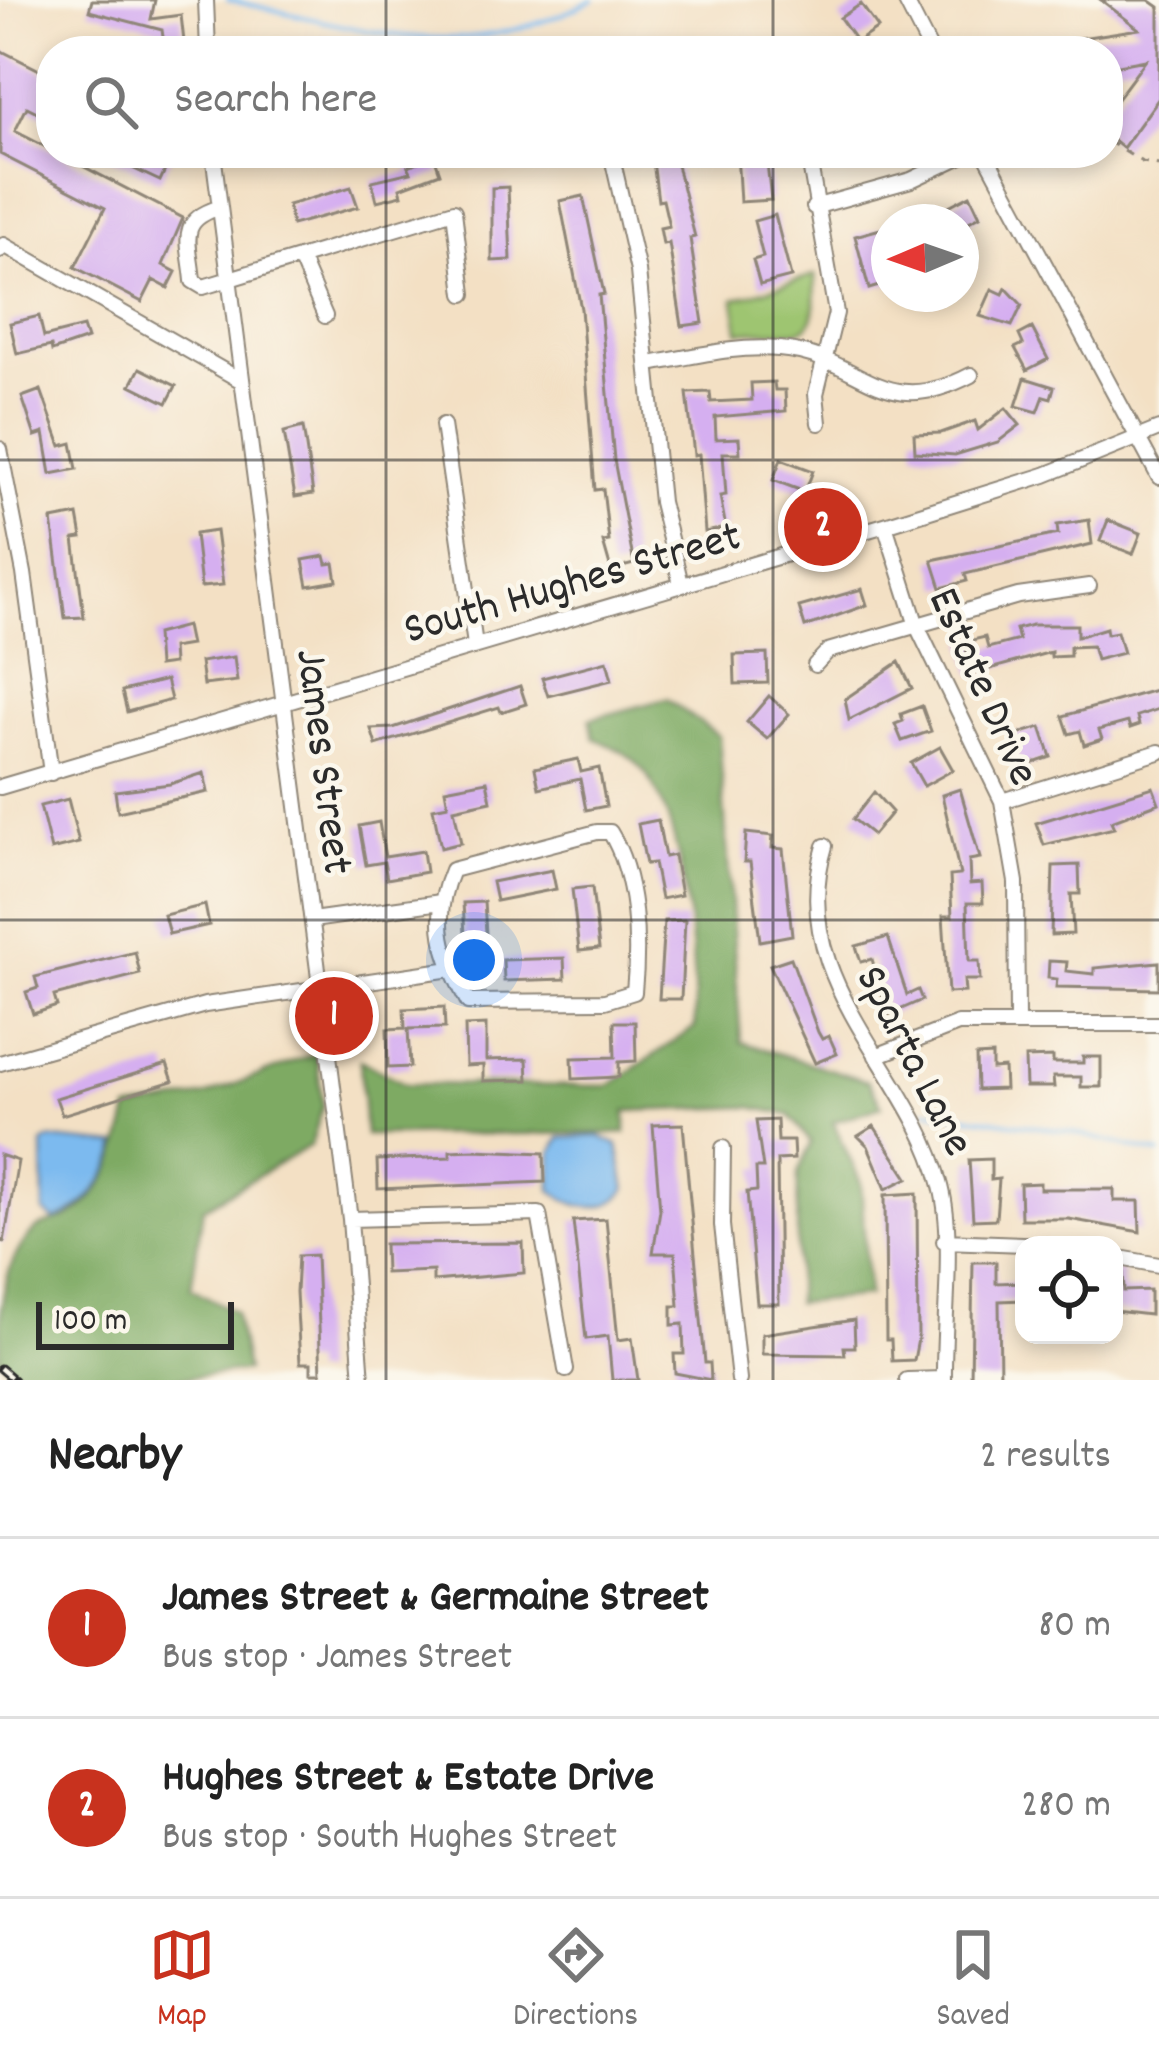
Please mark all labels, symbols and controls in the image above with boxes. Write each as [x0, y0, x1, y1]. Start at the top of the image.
search box [36, 36, 1123, 168]
icon: search [78, 69, 144, 135]
text: Search here [174, 70, 377, 134]
north arrow [871, 204, 979, 312]
pin: 2 [784, 482, 862, 572]
street label: South Hughes Street [397, 507, 749, 664]
street label: Estate Drive [909, 579, 1053, 797]
street label: James Street [275, 645, 367, 878]
your location [444, 930, 504, 990]
street label: Sparta Lane [836, 956, 987, 1169]
pin: 1 [295, 971, 373, 1061]
map controls [1015, 1236, 1123, 1344]
button: locate [1015, 1236, 1123, 1344]
scale bar [36, 1296, 234, 1349]
text: 100 m [54, 1299, 127, 1346]
text: Nearby [48, 1422, 181, 1494]
text: 2 results [980, 1431, 1111, 1486]
text: James Street & Germaine Street [162, 1568, 709, 1632]
text: 1 [83, 1600, 91, 1655]
text: 80 m [1038, 1600, 1111, 1655]
text: Bus stop · James Street [162, 1632, 512, 1687]
text: Hughes Street & Estate Drive [162, 1748, 654, 1812]
text: 2 [78, 1780, 96, 1835]
text: 280 m [1021, 1780, 1111, 1835]
text: Bus stop · South Hughes Street [162, 1812, 617, 1867]
tab: Map [149, 1922, 215, 2041]
tab: Directions [513, 1922, 638, 2041]
tab: Saved [936, 1922, 1010, 2041]

